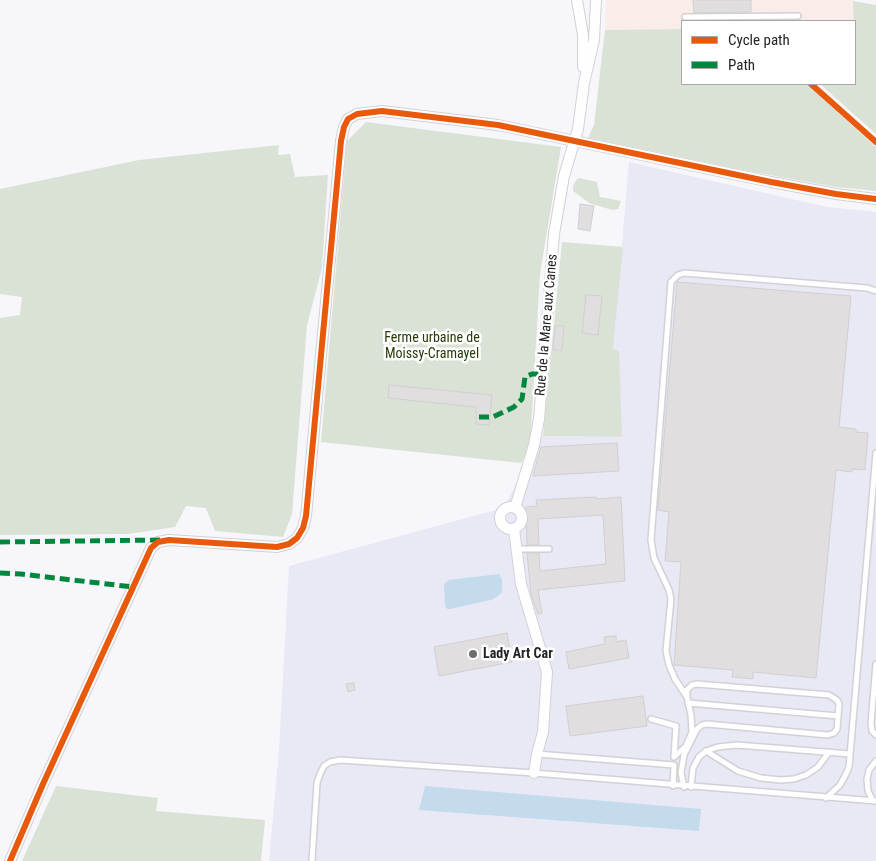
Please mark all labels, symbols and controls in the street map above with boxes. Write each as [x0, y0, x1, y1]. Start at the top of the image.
legend [681, 20, 856, 85]
text: Cycle path [728, 31, 790, 49]
text: Path [728, 56, 755, 74]
street label: Rue de la Mare aux Canes [532, 253, 562, 397]
park label: Ferme urbaine de Moissy-Cramayel [384, 330, 480, 362]
place label: Lady Art Car [483, 646, 553, 662]
marker: Lady Art Car [467, 648, 479, 660]

